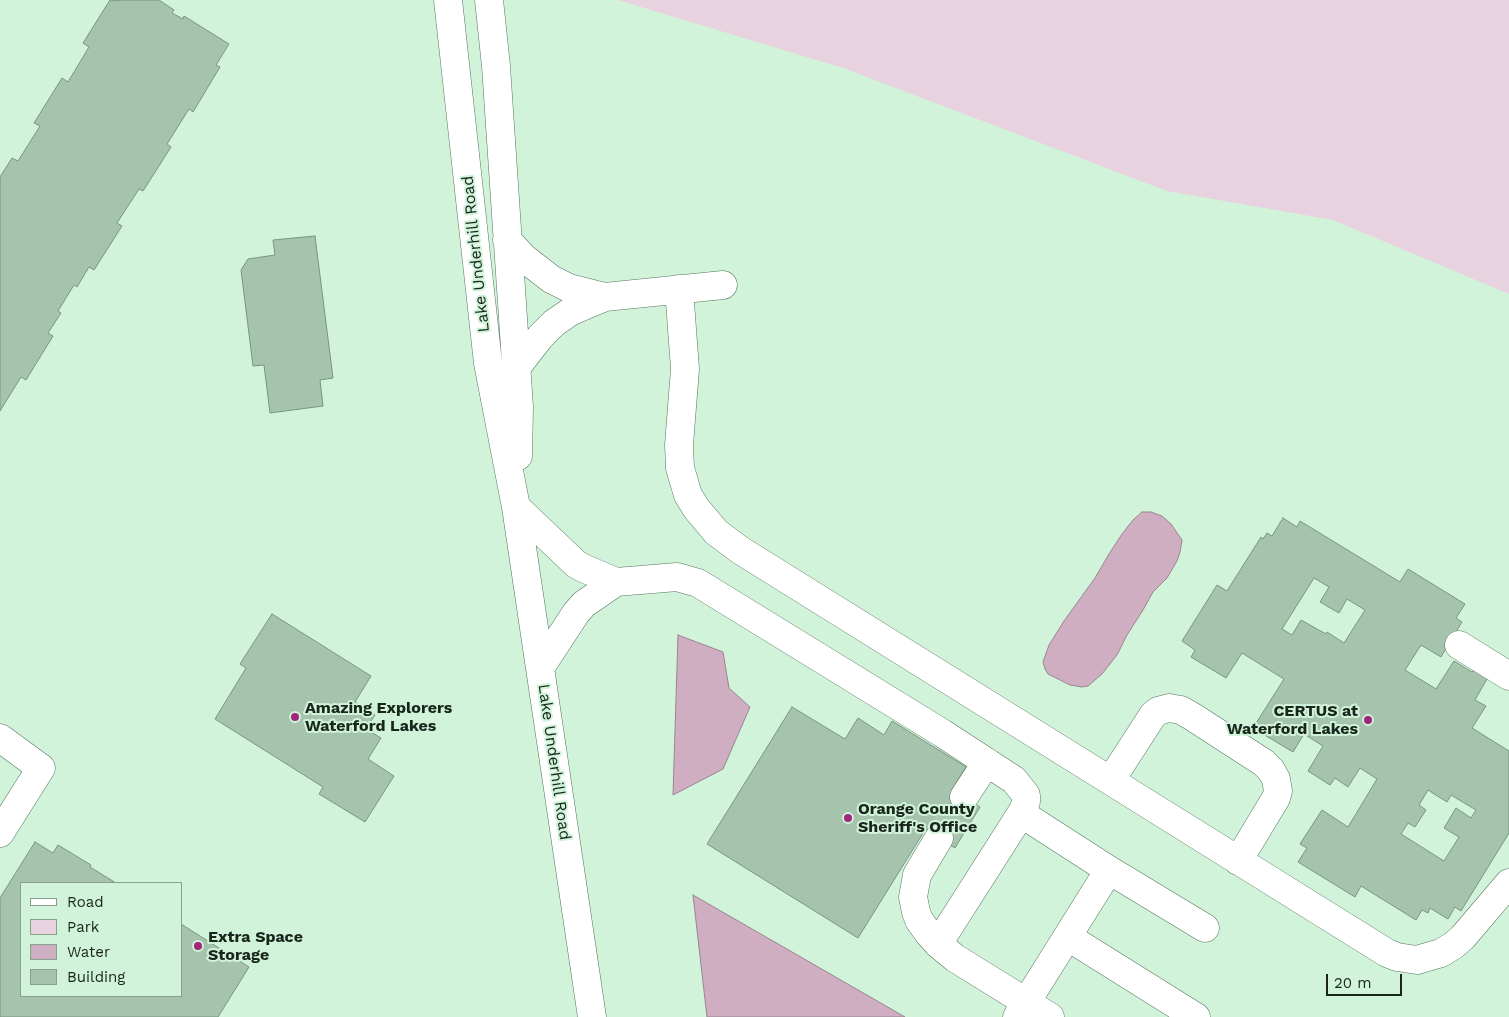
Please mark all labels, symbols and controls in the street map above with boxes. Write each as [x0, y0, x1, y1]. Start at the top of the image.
street label: Lake Underhill Road [458, 175, 494, 333]
street label: Lake Underhill Road [534, 683, 574, 841]
place label: Amazing Explorers Waterford Lakes [305, 698, 452, 736]
place label: CERTUS at Waterford Lakes [1227, 701, 1358, 739]
marker: Amazing Explorers Waterford Lakes [289, 711, 301, 723]
marker: CERTUS at Waterford Lakes [1362, 714, 1374, 726]
place label: Orange County Sheriff's Office [858, 799, 977, 837]
marker: Orange County Sheriff's Office [842, 812, 854, 824]
legend [20, 882, 182, 997]
text: Road [67, 893, 104, 911]
text: Park [67, 918, 99, 936]
place label: Extra Space Storage [208, 927, 303, 965]
marker: Extra Space Storage [192, 940, 204, 952]
text: Water [67, 943, 110, 961]
scale bar [1329, 964, 1405, 996]
text: Building [67, 968, 125, 986]
text: 20 m [1334, 974, 1372, 992]

